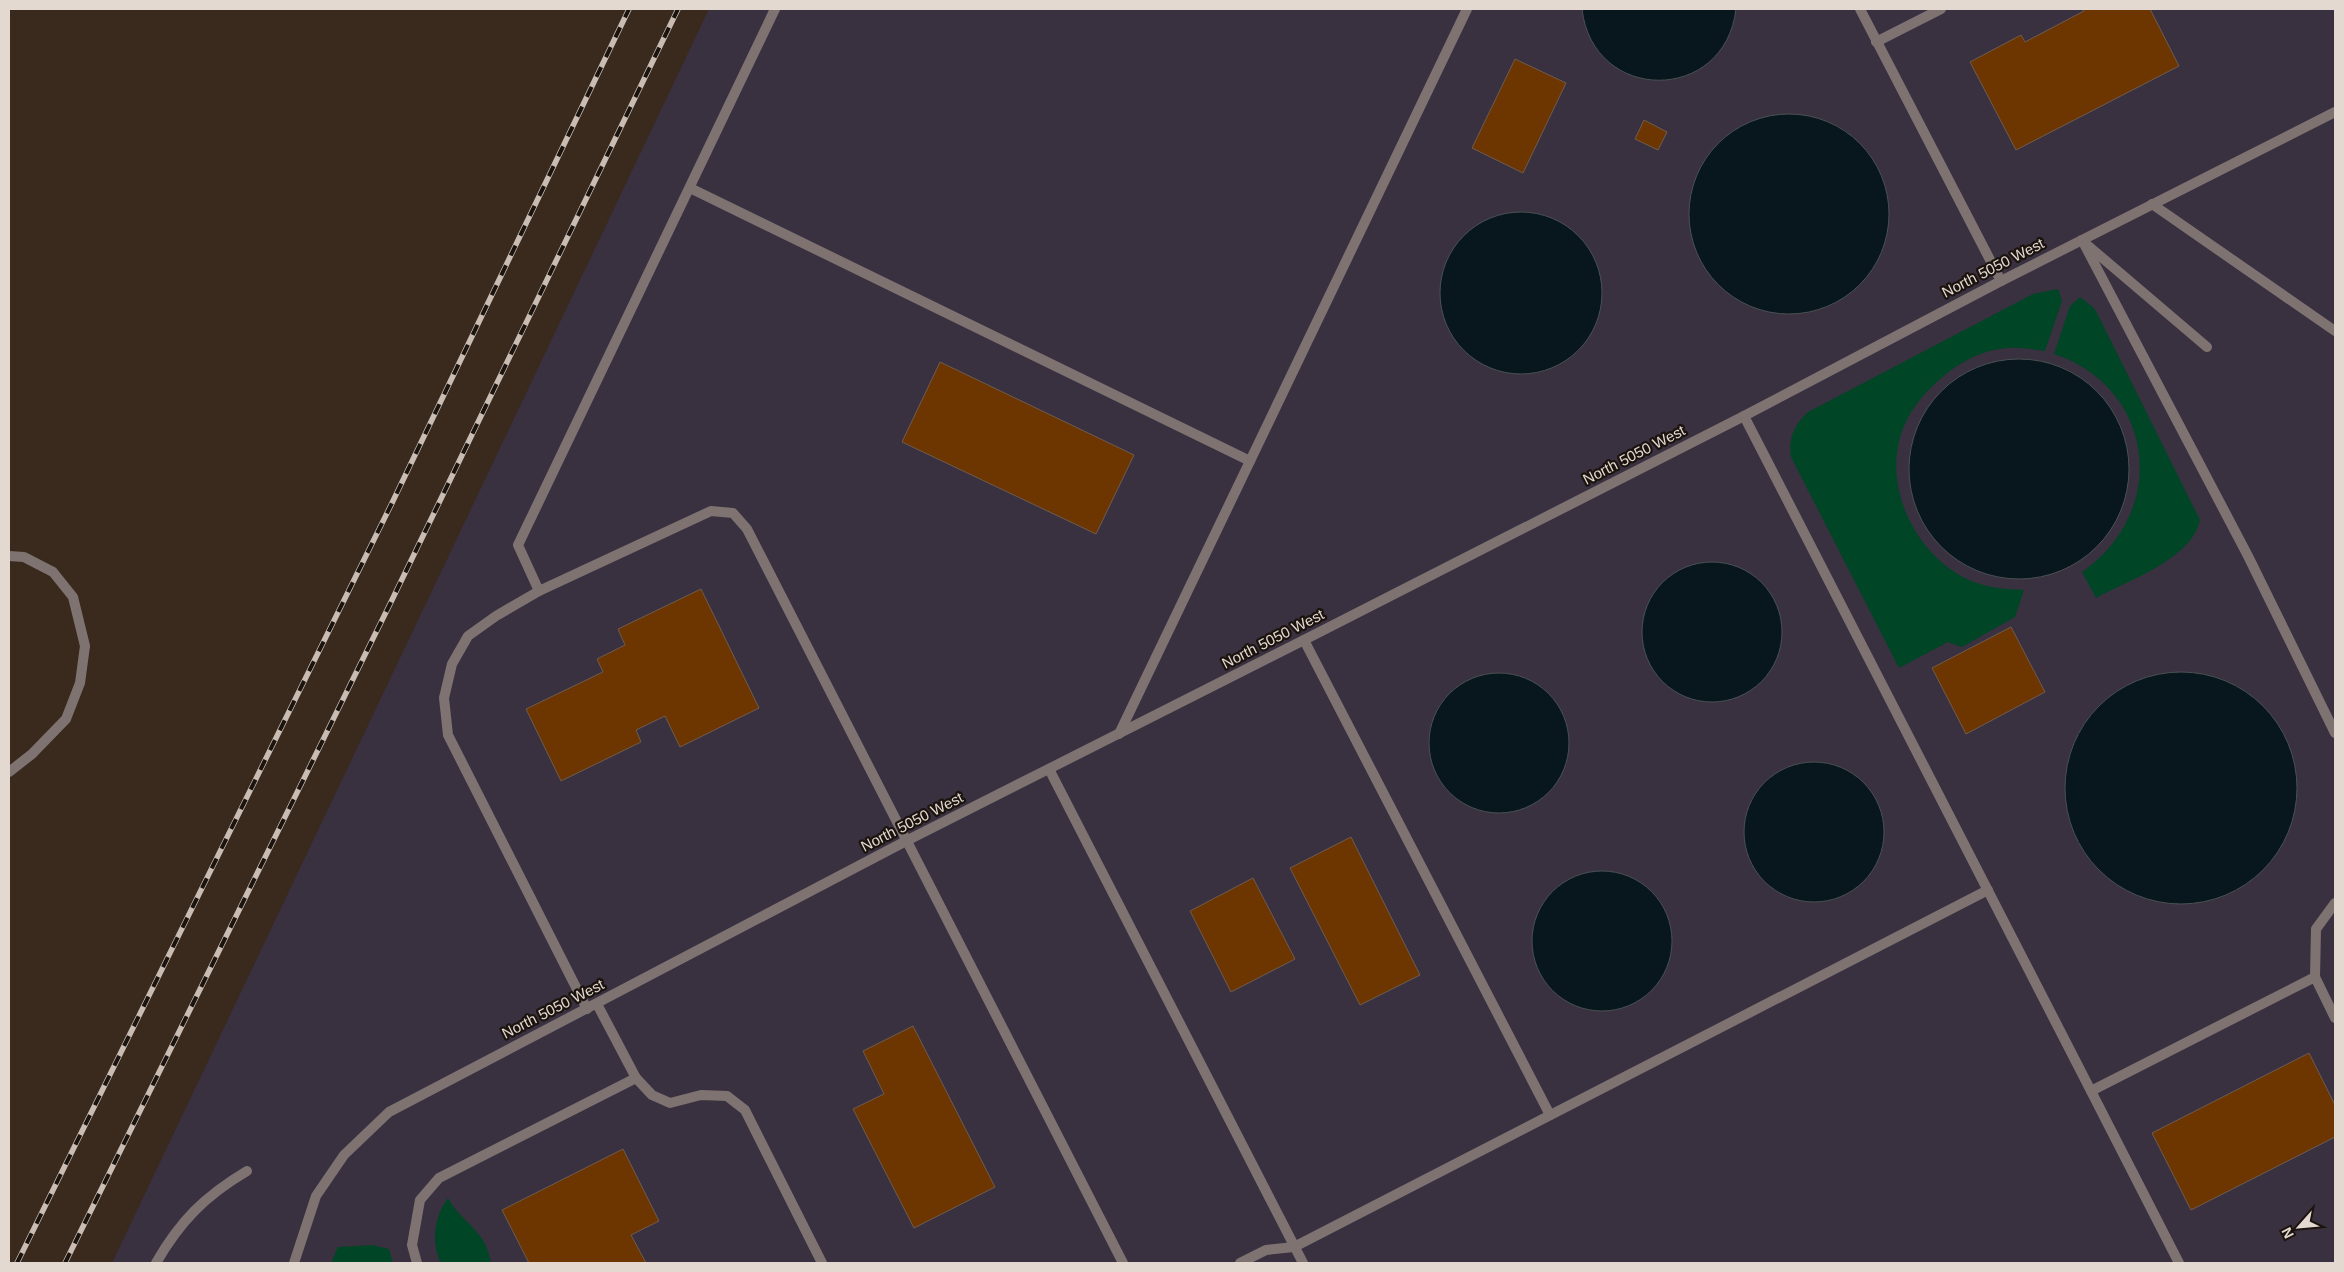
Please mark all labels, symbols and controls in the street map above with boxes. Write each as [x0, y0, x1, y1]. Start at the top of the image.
street label: North 5050 West [1939, 234, 2047, 301]
street label: North 5050 West [1580, 421, 1688, 488]
street label: North 5050 West [1219, 605, 1327, 672]
street label: North 5050 West [858, 788, 966, 855]
street label: North 5050 West [499, 975, 607, 1042]
north arrow [2274, 1202, 2324, 1252]
text: N [2278, 1225, 2297, 1241]

